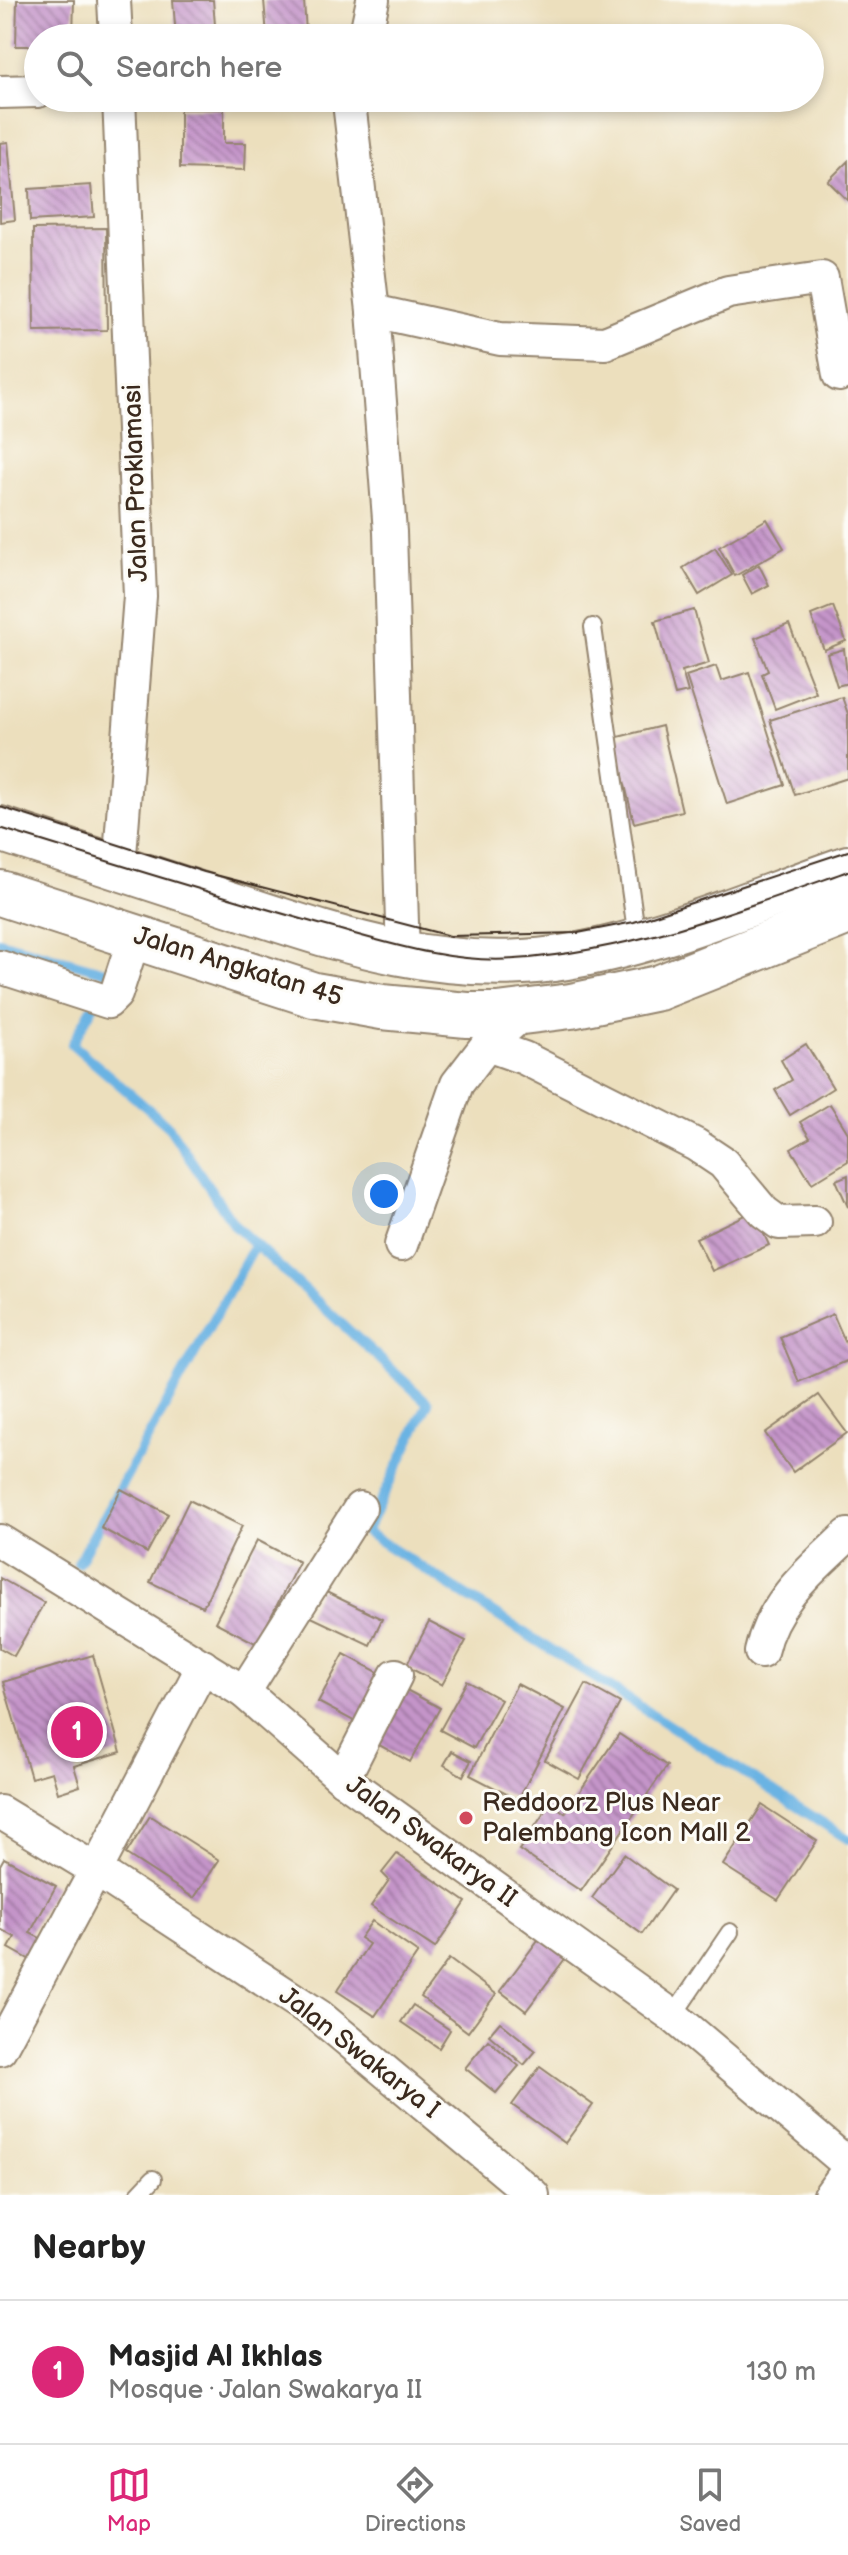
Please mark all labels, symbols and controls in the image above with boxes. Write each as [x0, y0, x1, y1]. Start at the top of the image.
search box [24, 24, 824, 112]
icon: search [52, 46, 96, 90]
text: Search here [116, 50, 282, 86]
street label: Jalan Proklamasi [117, 384, 155, 582]
street label: Jalan Angkatan 45 [130, 920, 346, 1014]
your location [364, 1174, 404, 1214]
pin: 1 [51, 1702, 103, 1762]
street label: Jalan Swakarya II [340, 1770, 522, 1914]
place label: Reddoorz Plus Near Palembang Icon Mall 2 [482, 1788, 751, 1849]
marker: Reddoorz Plus Near Palembang Icon Mall 2 [457, 1809, 475, 1827]
street label: Jalan Swakarya I [272, 1981, 446, 2125]
text: Nearby [32, 2227, 146, 2268]
text: Masjid Al Ikhlas [108, 2339, 323, 2375]
text: 1 [53, 2357, 63, 2388]
text: 130 m [746, 2357, 816, 2388]
text: Mosque · Jalan Swakarya II [108, 2375, 422, 2406]
tab: Map [107, 2463, 151, 2538]
tab: Directions [365, 2463, 466, 2538]
tab: Saved [679, 2463, 741, 2538]

